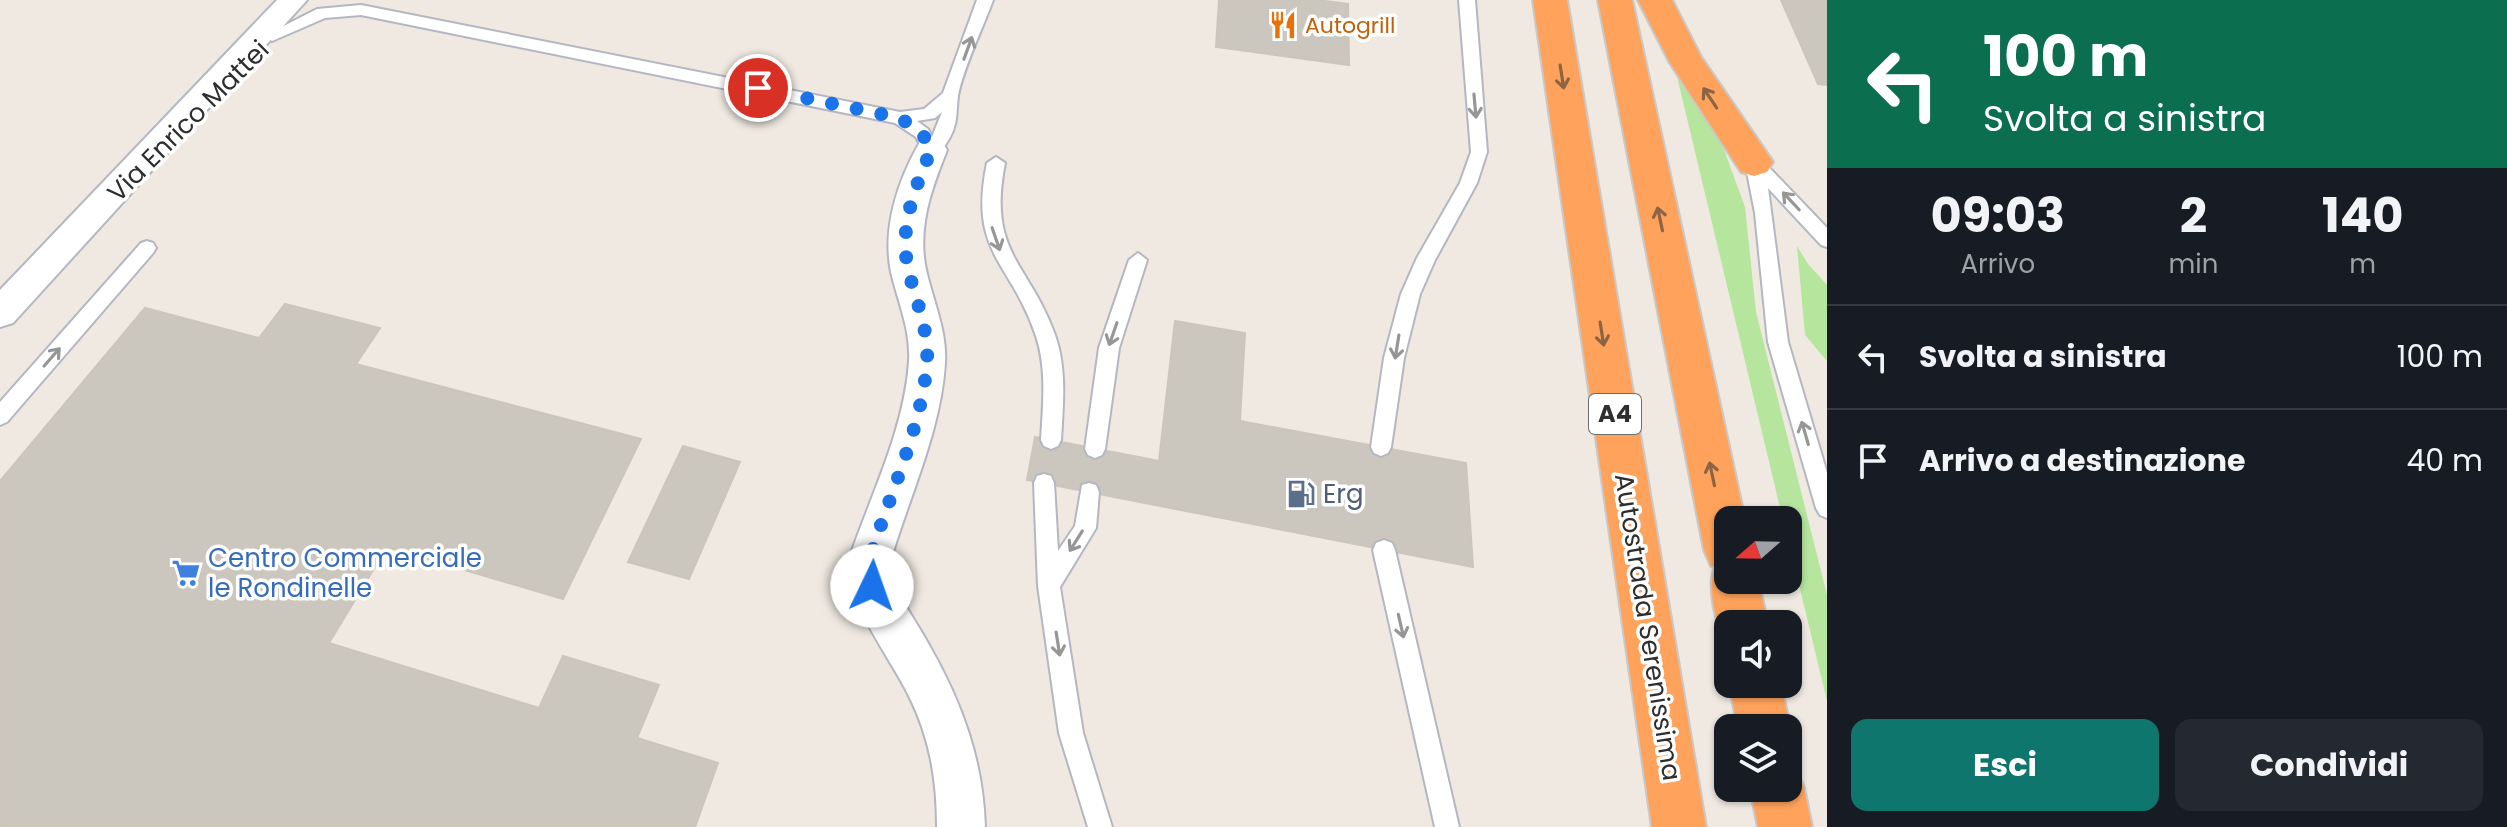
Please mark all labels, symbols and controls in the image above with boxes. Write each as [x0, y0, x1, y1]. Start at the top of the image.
restaurant icon: Autogrill [1268, 10, 1298, 40]
place label: Autogrill [1305, 10, 1395, 41]
text: 100 m [1983, 17, 2148, 96]
street label: Via Enrico Mattei [99, 32, 277, 210]
icon: left [1851, 32, 1955, 136]
one-way arrow [961, 36, 976, 61]
pin [724, 54, 792, 122]
one-way arrow [1555, 64, 1570, 89]
icon: arrive [736, 66, 780, 110]
one-way arrow [1702, 87, 1718, 109]
one-way arrow [1468, 92, 1483, 119]
text: Svolta a sinistra [1983, 93, 2266, 144]
text: 09:03 [1930, 182, 2065, 249]
text: 2 [2180, 182, 2207, 249]
text: 140 [2322, 182, 2404, 249]
one-way arrow [1781, 191, 1800, 211]
one-way arrow [1652, 207, 1667, 233]
one-way arrow [989, 226, 1004, 251]
text: Arrivo [1961, 246, 2035, 282]
text: min [2169, 246, 2218, 282]
text: m [2349, 246, 2376, 282]
one-way arrow [1105, 321, 1120, 346]
one-way arrow [1595, 321, 1610, 346]
one-way arrow [1389, 334, 1404, 359]
icon: left [1851, 335, 1895, 379]
text: Svolta a sinistra [1919, 335, 2167, 378]
text: 100 m [2397, 335, 2483, 378]
one-way arrow [42, 348, 60, 368]
road number: A4 [1589, 394, 1641, 434]
one-way arrow [1797, 421, 1812, 447]
icon: arrive [1851, 439, 1895, 483]
text: Arrivo a destinazione [1919, 439, 2245, 482]
text: 40 m [2406, 439, 2483, 482]
one-way arrow [1704, 462, 1719, 487]
street label: Autostrada Serenissima [1606, 471, 1690, 783]
place label: Erg [1323, 476, 1364, 512]
fuel station icon: Erg [1286, 479, 1316, 509]
north arrow [1714, 506, 1802, 594]
map controls [1714, 506, 1802, 802]
one-way arrow [1068, 529, 1084, 552]
place label: Centro Commerciale le Rondinelle [208, 540, 482, 606]
position arrow [830, 544, 914, 628]
supermarket icon: Centro Commerciale le Rondinelle [171, 558, 201, 588]
button: sound [1714, 610, 1802, 698]
one-way arrow [1394, 613, 1409, 638]
one-way arrow [1051, 631, 1066, 656]
button: layers [1714, 714, 1802, 802]
button: Esci [1851, 719, 2159, 811]
button: Condividi [2175, 719, 2483, 811]

